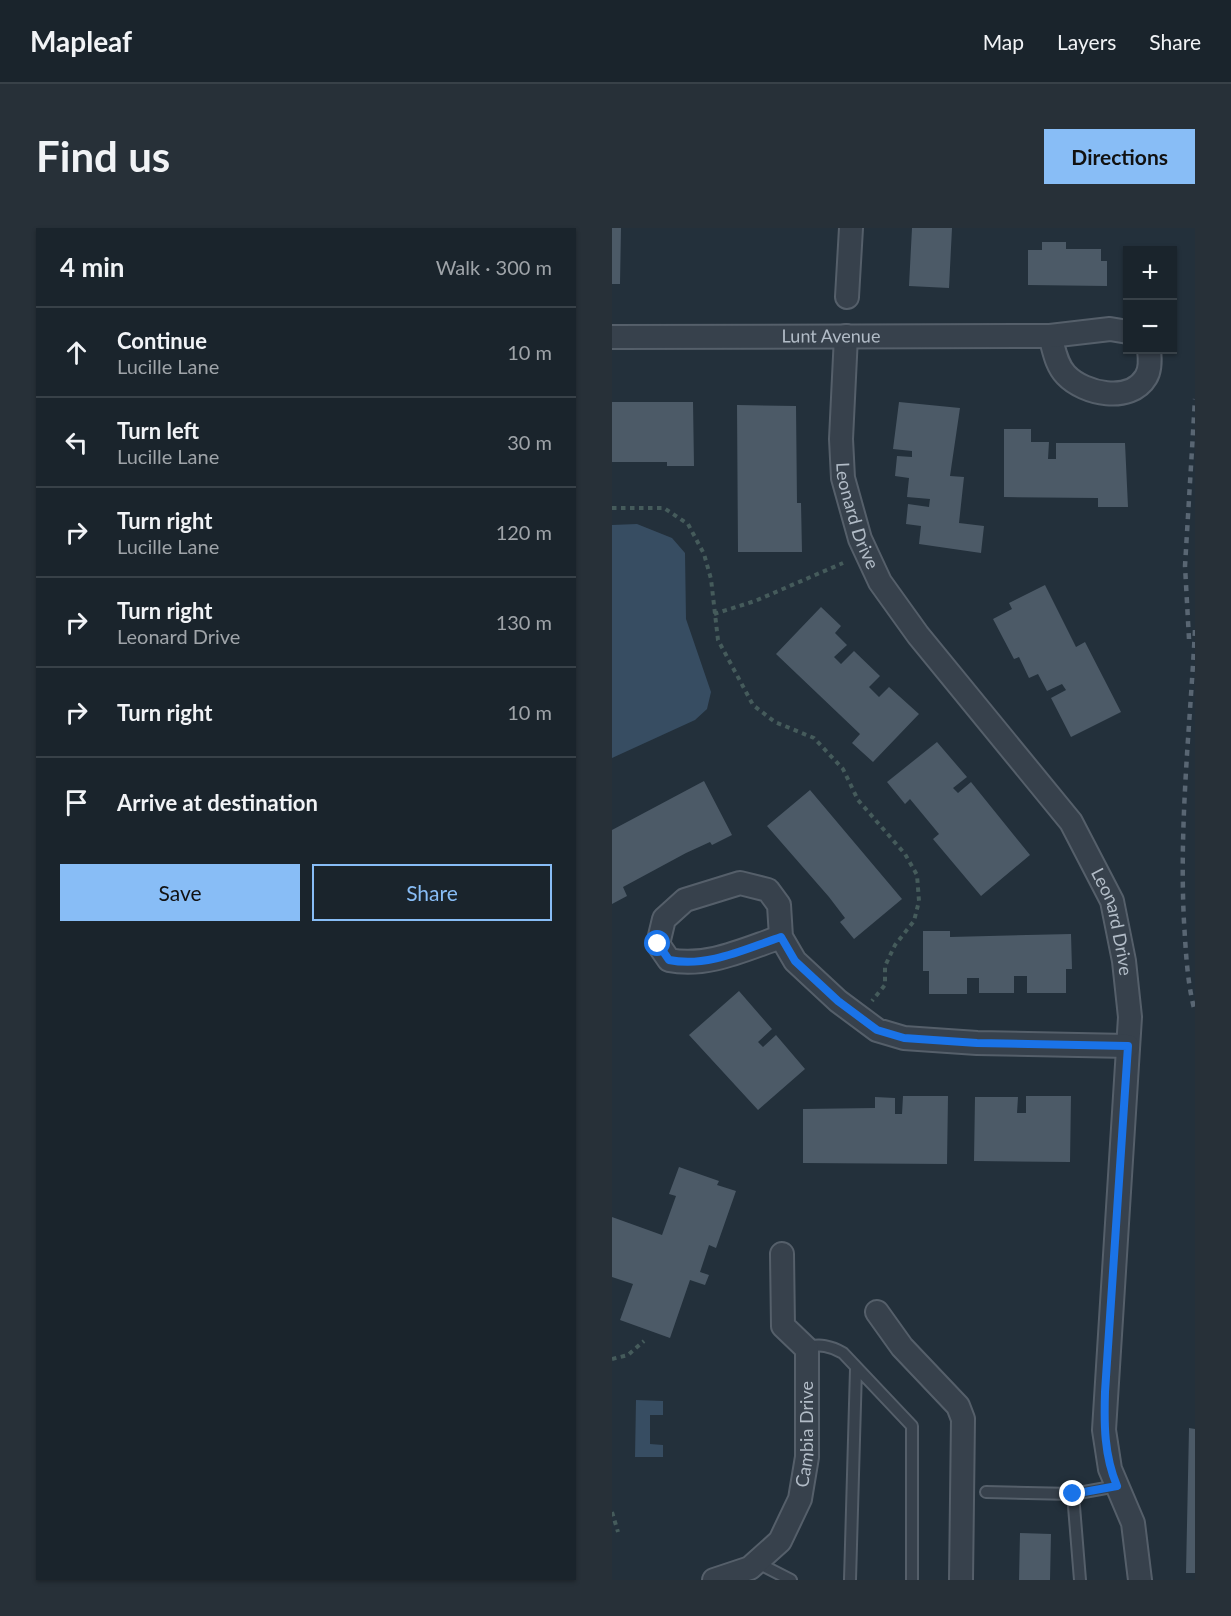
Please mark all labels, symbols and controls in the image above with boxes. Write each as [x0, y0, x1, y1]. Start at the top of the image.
text: Mapleaf [30, 24, 132, 58]
text: Map [983, 29, 1024, 54]
text: Layers [1057, 29, 1116, 54]
text: Share [1149, 29, 1201, 54]
button: Directions [1044, 129, 1195, 184]
text: Find us [36, 131, 170, 181]
map controls [1123, 246, 1177, 354]
button: + [1123, 246, 1177, 300]
text: 4 min [60, 251, 124, 283]
text: Walk · 300 m [436, 255, 552, 279]
button: − [1123, 300, 1177, 354]
street label: Lunt Avenue [782, 324, 880, 347]
text: Continue [117, 327, 207, 354]
icon: ahead [60, 336, 93, 369]
text: 10 m [507, 340, 552, 364]
text: Lucille Lane [117, 354, 219, 378]
text: Turn left [117, 417, 199, 444]
icon: left [60, 426, 93, 459]
text: 30 m [507, 430, 552, 454]
text: Lucille Lane [117, 444, 219, 468]
street label: Leonard Drive [832, 462, 884, 572]
text: Turn right [117, 507, 212, 534]
icon: right [60, 516, 93, 549]
text: 120 m [496, 520, 552, 544]
text: Lucille Lane [117, 534, 219, 558]
text: Turn right [117, 597, 212, 624]
icon: right [60, 606, 93, 639]
text: 130 m [496, 610, 552, 634]
text: Leonard Drive [117, 624, 240, 648]
icon: right [60, 696, 93, 729]
text: Turn right [117, 699, 212, 726]
text: 10 m [507, 700, 552, 724]
icon: arrive [60, 786, 93, 819]
text: Arrive at destination [117, 789, 318, 816]
button: Save [60, 864, 300, 921]
button: Share [312, 864, 552, 921]
street label: Leonard Drive [1087, 864, 1137, 977]
route start [644, 930, 670, 956]
street label: Cambia Drive [790, 1381, 818, 1489]
route end [1059, 1480, 1085, 1506]

